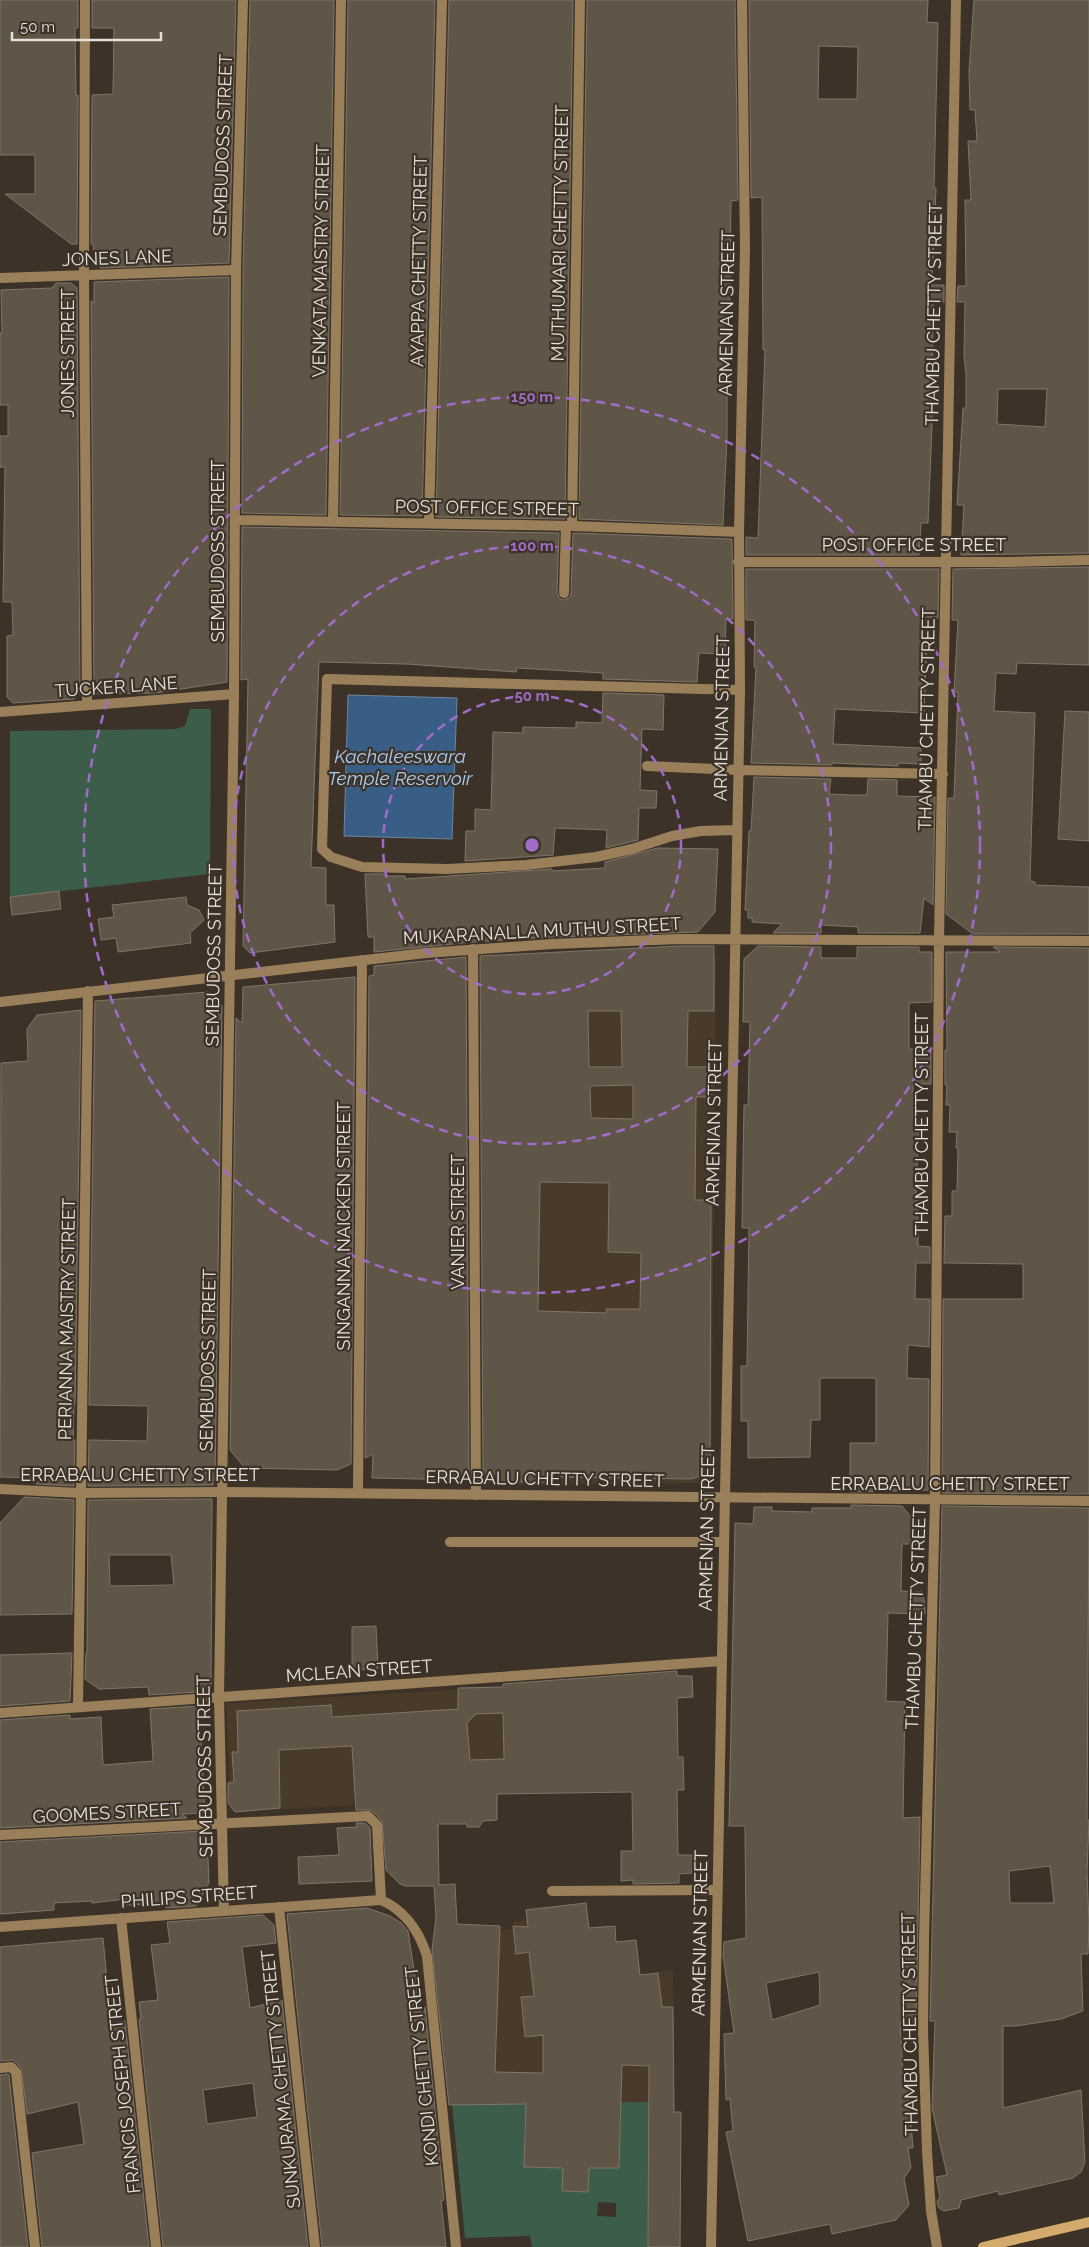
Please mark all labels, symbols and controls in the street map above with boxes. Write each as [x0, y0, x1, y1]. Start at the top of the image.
scale bar [12, 10, 161, 42]
text: 50 m [20, 18, 55, 36]
street label: SEMBUDOSS STREET [209, 53, 236, 237]
street label: MUTHUMARI CHETTY STREET [547, 104, 572, 362]
street label: VENKATA MAISTRY STREET [308, 144, 333, 378]
street label: AYAPPA CHETTY STREET [406, 155, 431, 367]
street label: THAMBU CHETTY STREET [921, 202, 946, 426]
street label: ARMENIAN STREET [715, 230, 738, 396]
street label: JONES LANE [62, 245, 172, 270]
street label: JONES STREET [57, 288, 78, 418]
text: 150 m [511, 388, 553, 406]
street label: SEMBUDOSS STREET [207, 460, 228, 642]
street label: POST OFFICE STREET [395, 495, 579, 520]
street label: POST OFFICE STREET [822, 534, 1006, 555]
text: 100 m [510, 537, 554, 555]
street label: THAMBU CHETTY STREET [914, 607, 939, 831]
street label: ARMENIAN STREET [710, 635, 733, 801]
street label: TUCKER LANE [54, 672, 178, 701]
text: 50 m [514, 687, 550, 705]
water label: Kachaleeswara Temple Reservoir [327, 745, 474, 789]
centre of rings [523, 836, 541, 854]
street label: SEMBUDOSS STREET [201, 863, 226, 1046]
street label: MUKARANALLA MUTHU STREET [402, 913, 682, 948]
street label: THAMBU CHETTY STREET [911, 1012, 932, 1236]
street label: ARMENIAN STREET [702, 1040, 725, 1206]
street label: SINGANNA NAICKEN STREET [333, 1102, 354, 1350]
street label: VANIER STREET [447, 1154, 468, 1290]
street label: PERIANNA MAISTRY STREET [54, 1198, 79, 1440]
street label: SEMBUDOSS STREET [195, 1268, 220, 1451]
street label: ARMENIAN STREET [695, 1445, 718, 1611]
street label: ERRABALU CHETTY STREET [20, 1464, 260, 1485]
street label: ERRABALU CHETTY STREET [425, 1466, 665, 1491]
street label: ERRABALU CHETTY STREET [830, 1473, 1070, 1494]
street label: THAMBU CHETTY STREET [901, 1506, 930, 1730]
street label: MCLEAN STREET [285, 1655, 433, 1686]
street label: SEMBUDOSS STREET [192, 1675, 217, 1857]
street label: GOOMES STREET [32, 1798, 182, 1827]
street label: ARMENIAN STREET [688, 1850, 711, 2016]
street label: PHILIPS STREET [120, 1881, 258, 1912]
street label: THAMBU CHETTY STREET [897, 1912, 922, 2136]
street label: SUNKURAMA CHETTY STREET [256, 1949, 305, 2210]
street label: KONDI CHETTY STREET [401, 1965, 442, 2167]
street label: FRANCIS JOSEPH STREET [101, 1974, 144, 2194]

